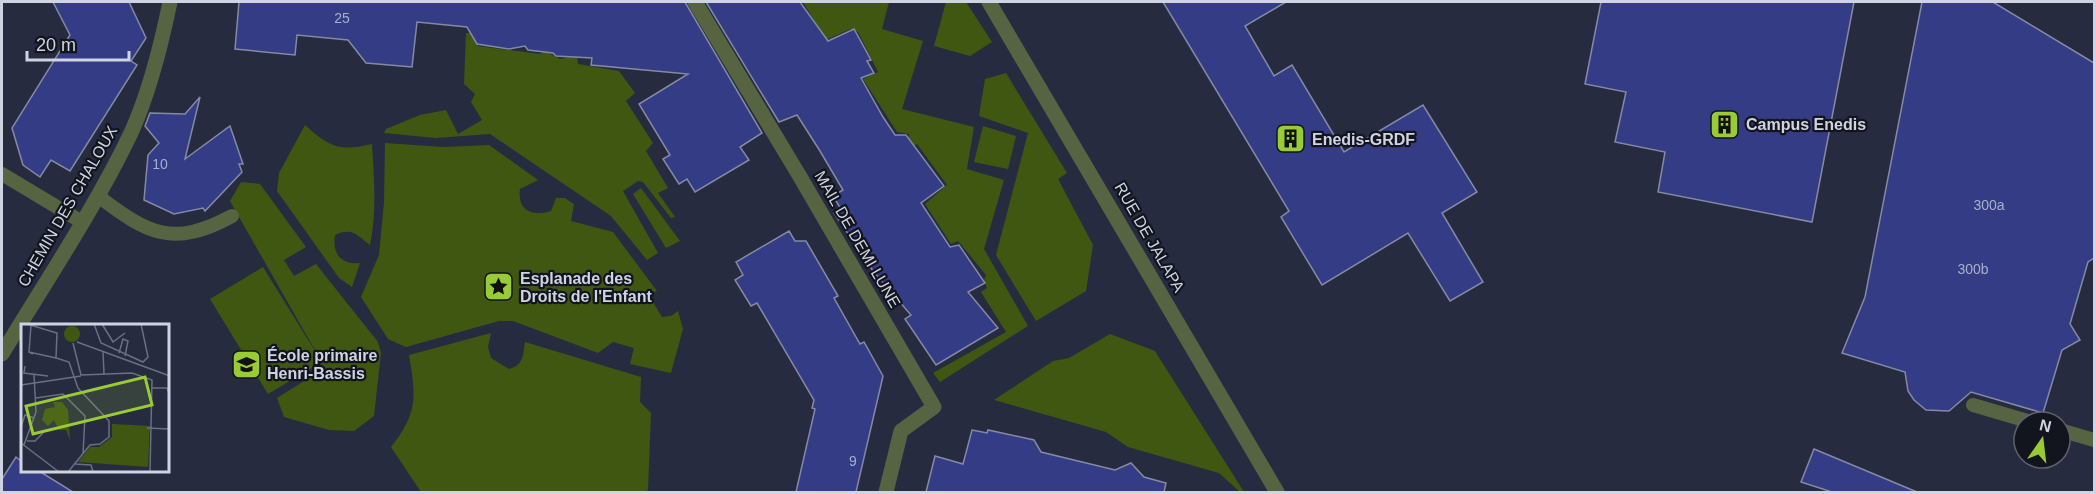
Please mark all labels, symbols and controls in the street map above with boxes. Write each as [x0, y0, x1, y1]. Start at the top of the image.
house number: 25 [334, 10, 350, 26]
scale bar [27, 24, 129, 62]
text: 20 m [36, 35, 76, 55]
building icon: Campus Enedis [1709, 108, 1741, 140]
place label: Campus Enedis [1746, 116, 1866, 133]
street label: CHEMIN DES CHALOUX [15, 123, 121, 289]
building icon: Enedis-GRDF [1275, 123, 1307, 155]
place label: Enedis-GRDF [1312, 131, 1415, 148]
house number: 10 [152, 156, 168, 172]
street label: MAIL DE DEMI LUNE [811, 168, 904, 311]
street label: RUE DE JALAPA [1111, 180, 1188, 295]
house number: 300a [1973, 197, 2005, 213]
house number: 300b [1957, 261, 1989, 277]
place label: Esplanade des Droits de l'Enfant [520, 270, 652, 305]
place icon: Esplanade des Droits de l'Enfant [483, 271, 515, 303]
inset map [21, 324, 170, 473]
place label: École primaire Henri-Bassis [267, 346, 377, 382]
school or university icon: École primaire Henri-Bassis [230, 348, 262, 380]
north arrow [2012, 410, 2072, 470]
text: N [2038, 416, 2053, 436]
house number: 9 [849, 453, 857, 469]

